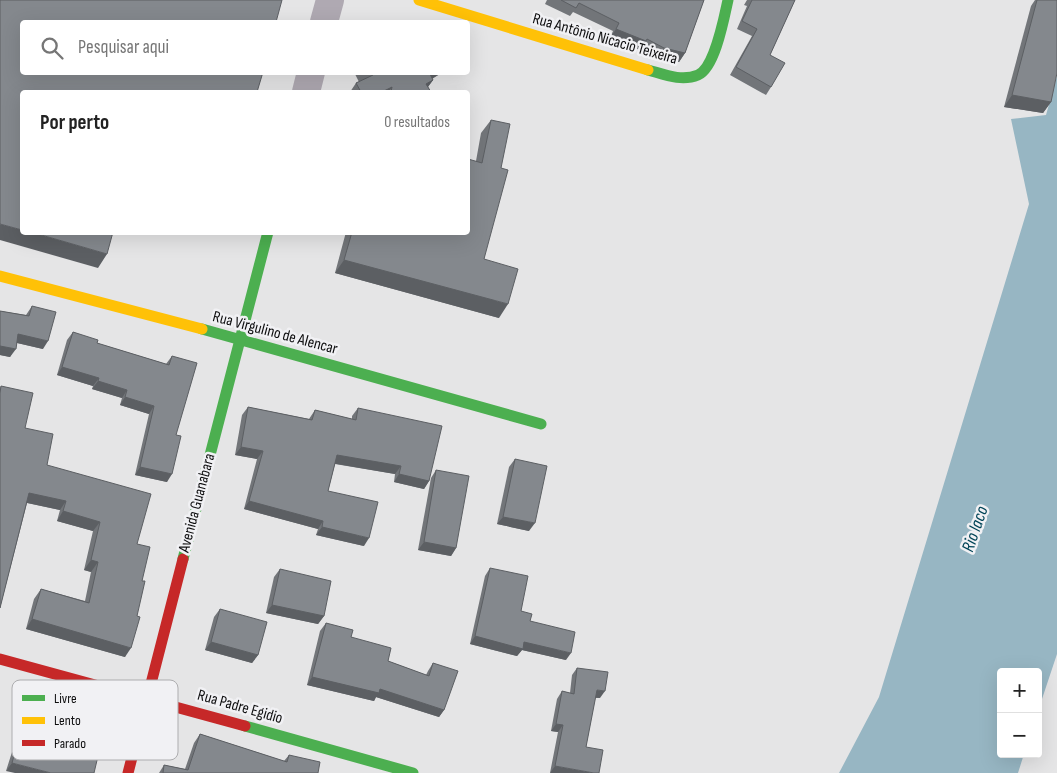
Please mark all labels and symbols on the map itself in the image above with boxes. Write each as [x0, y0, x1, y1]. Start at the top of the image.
street label: Rua Antônio Nicacio Teixeira [530, 9, 680, 69]
street label: Rua Virgulino de Alencar [211, 307, 340, 359]
street label: Avenida Guanabara [174, 452, 219, 555]
water label: Rio Iaco [957, 503, 993, 555]
legend [12, 680, 178, 760]
street label: Rua Padre Egidio [195, 686, 285, 728]
text: Livre [54, 690, 77, 707]
text: Lento [54, 712, 81, 729]
text: Parado [54, 735, 86, 752]

